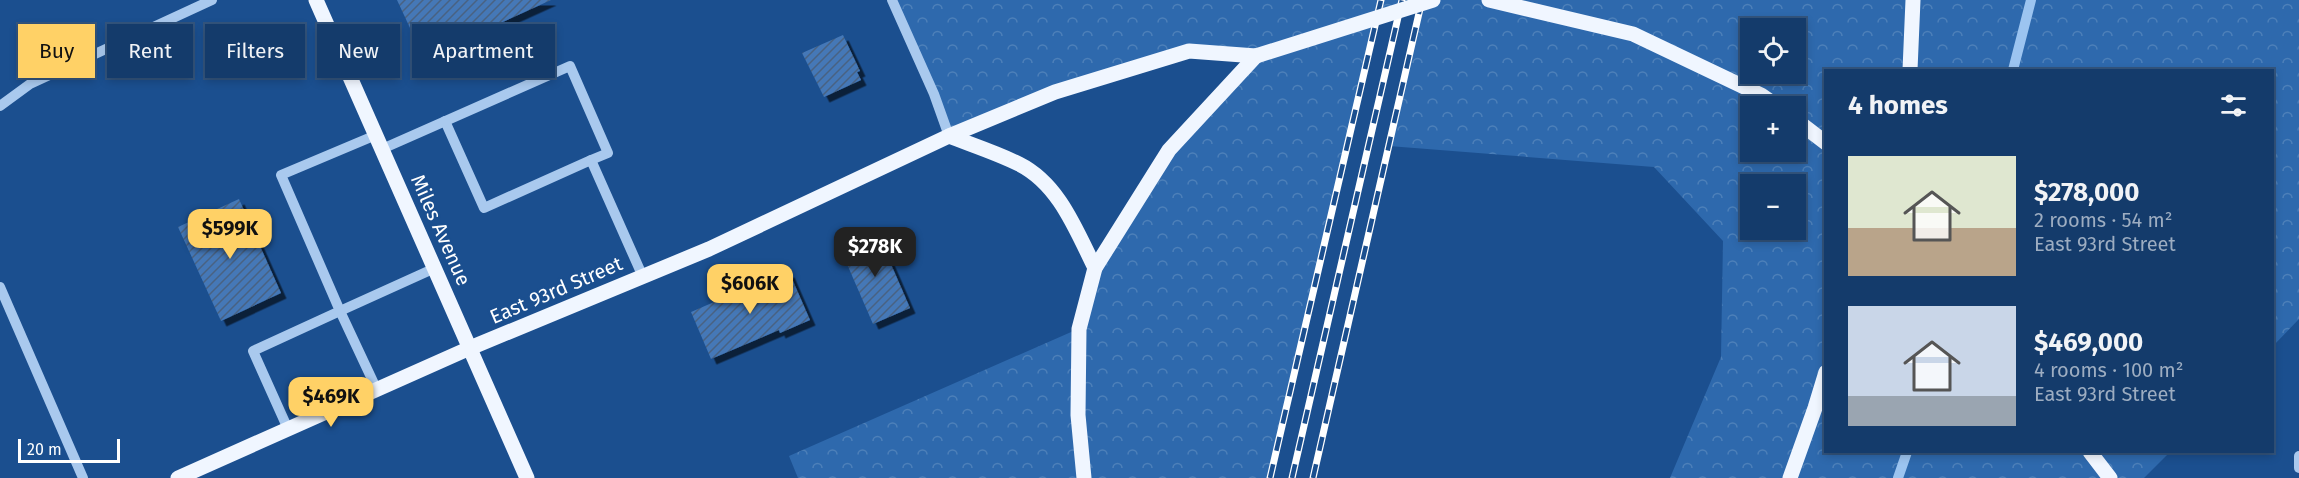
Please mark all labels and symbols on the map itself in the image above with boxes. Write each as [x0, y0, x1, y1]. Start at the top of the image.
street label: Miles Avenue [406, 171, 476, 289]
pin: $599K [188, 209, 272, 260]
pin: $278K [833, 227, 917, 278]
street label: East 93rd Street [486, 251, 627, 329]
pin: $606K [708, 264, 792, 315]
pin: $469K [289, 377, 373, 428]
scale bar [18, 436, 120, 464]

